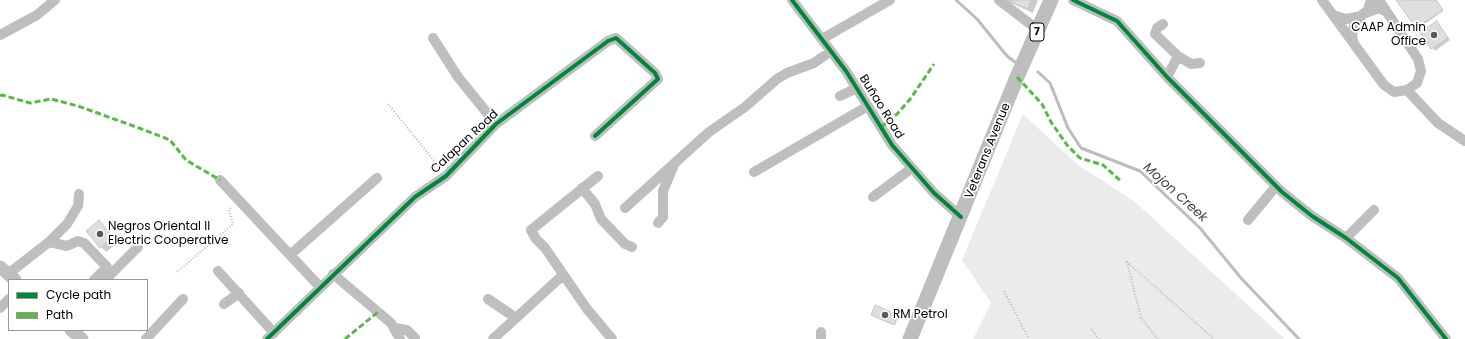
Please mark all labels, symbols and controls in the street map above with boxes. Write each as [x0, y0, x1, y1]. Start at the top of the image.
place label: CAAP Admin Office [1351, 21, 1426, 49]
road number: 7 [1030, 23, 1044, 41]
marker: CAAP Admin Office [1429, 30, 1439, 40]
street label: Buñao Road [856, 72, 906, 142]
street label: Veterans Avenue [962, 101, 1014, 201]
street label: Calapan Road [428, 107, 502, 177]
water label: Mojon Creek [1140, 160, 1210, 226]
place label: Negros Oriental II Electric Cooperative [108, 220, 228, 248]
marker: Negros Oriental II Electric Cooperative [95, 229, 105, 239]
legend [8, 279, 148, 331]
text: Cycle path [46, 286, 111, 303]
text: Path [46, 306, 73, 323]
place label: RM Petrol [893, 308, 948, 322]
marker: RM Petrol [880, 310, 890, 320]

